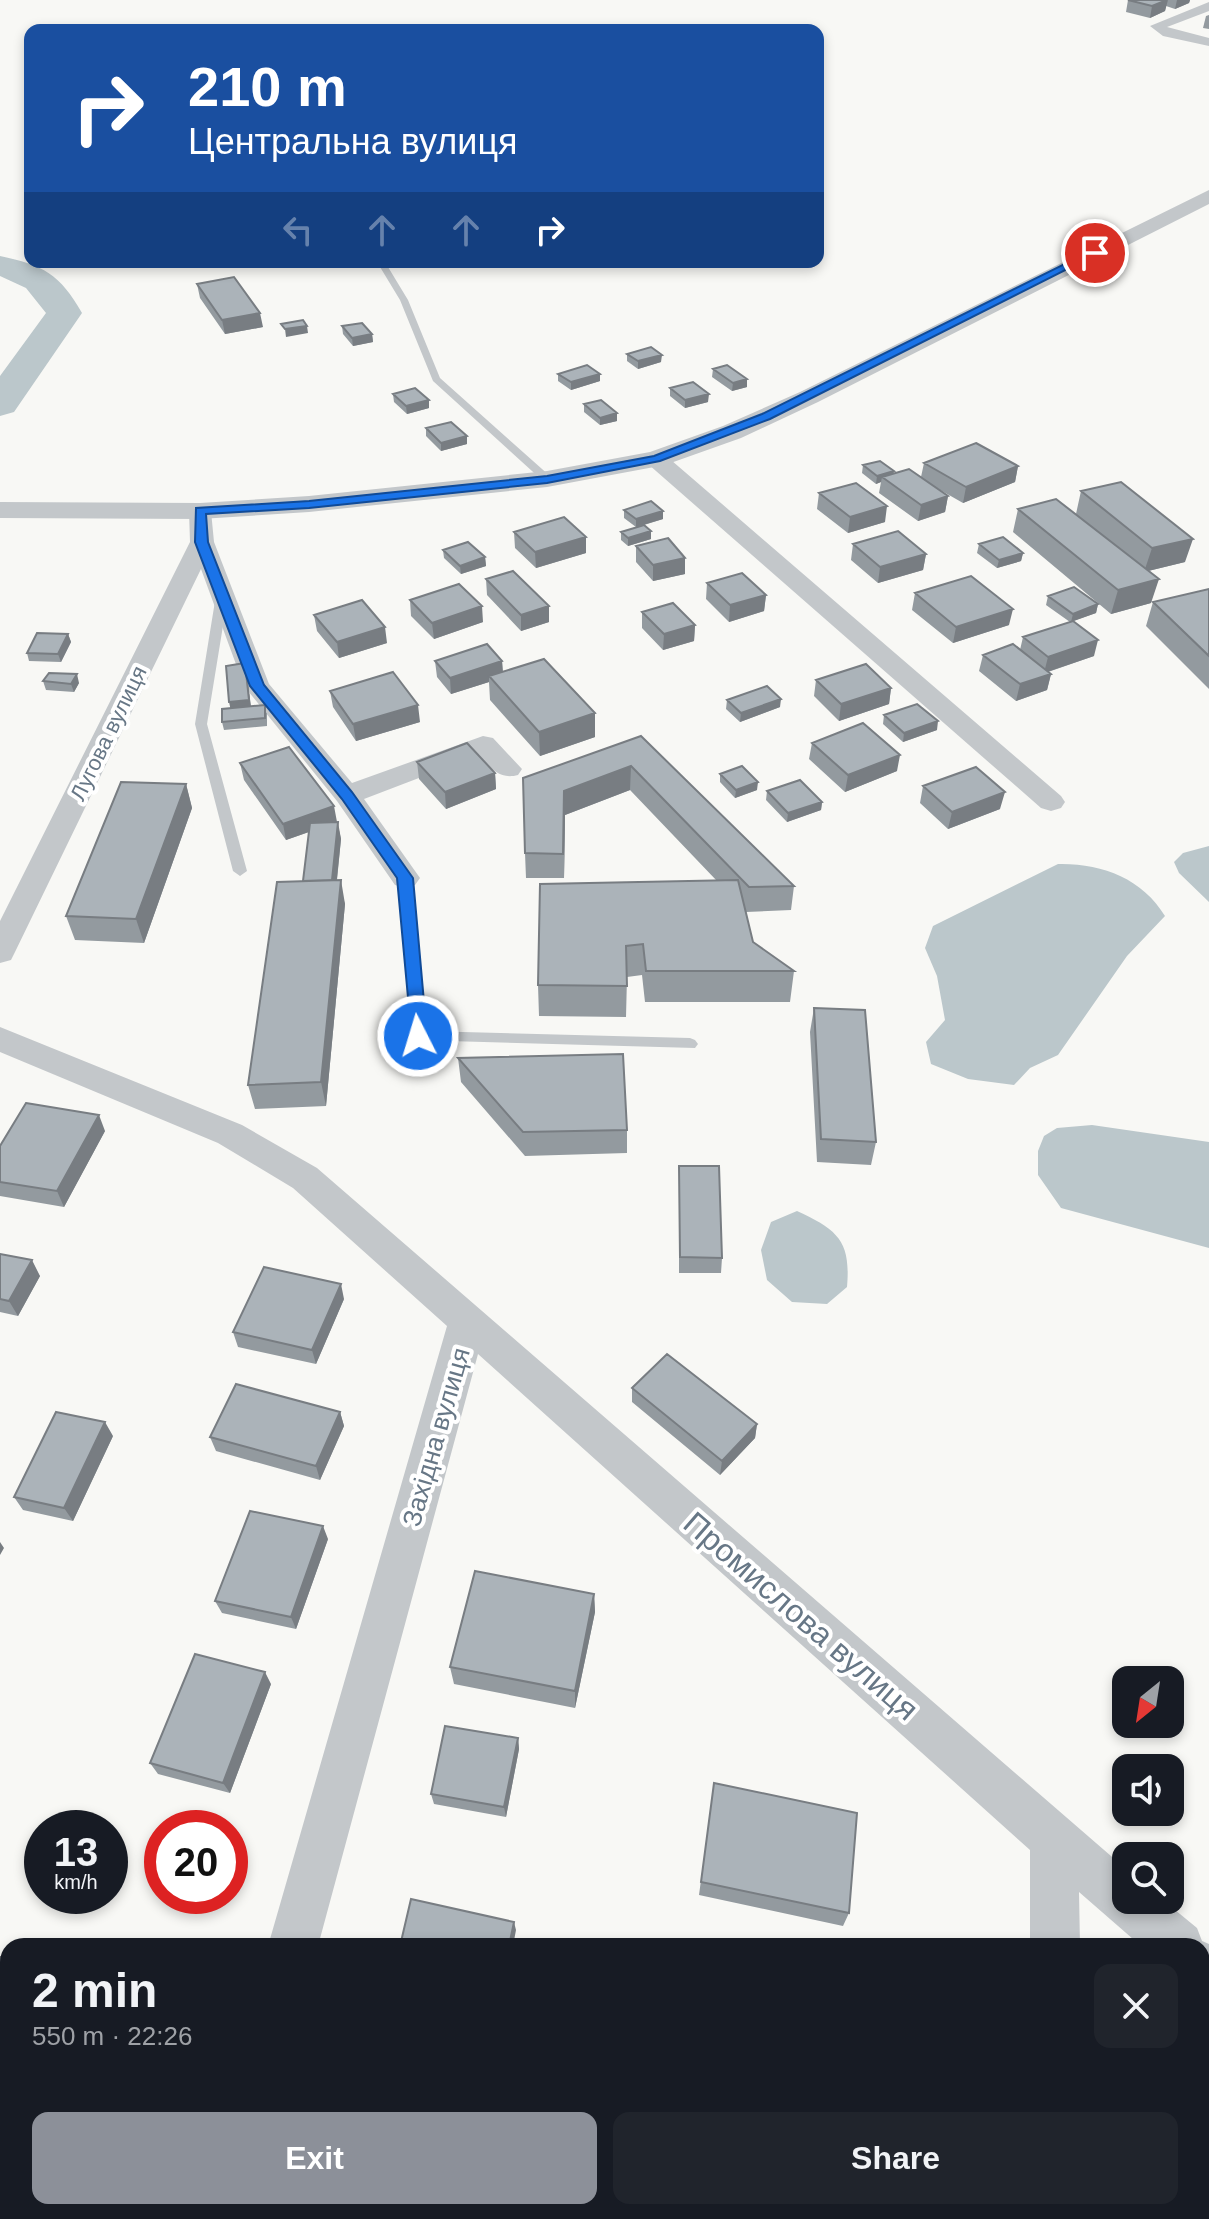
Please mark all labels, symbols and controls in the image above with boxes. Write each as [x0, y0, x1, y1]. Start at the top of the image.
text: 210 m [188, 55, 347, 118]
icon: right [56, 56, 160, 160]
text: Центральна вулиця [188, 121, 518, 162]
icon: left [276, 208, 320, 252]
icon: ahead [360, 208, 404, 252]
icon: ahead [444, 208, 488, 252]
icon: right [528, 208, 572, 252]
pin [1061, 219, 1129, 287]
icon: arrive [1073, 231, 1117, 275]
street label: Лугова вулиця [65, 662, 152, 805]
position arrow [376, 994, 460, 1078]
street label: Західна вулиця [396, 1344, 476, 1530]
street label: Промислова вулиця [677, 1505, 925, 1727]
north arrow [1112, 1666, 1184, 1738]
map controls [1112, 1666, 1184, 1914]
button: sound [1112, 1754, 1184, 1826]
speed limit sign: 20 [144, 1810, 248, 1914]
text: 13 [54, 1830, 98, 1874]
button: search [1112, 1842, 1184, 1914]
text: km/h [54, 1871, 98, 1893]
text: 2 min [32, 1964, 157, 2017]
button: close [1094, 1964, 1178, 2048]
text: 550 m · 22:26 [32, 2021, 192, 2051]
button: Exit [32, 2112, 597, 2204]
button: Share [613, 2112, 1178, 2204]

